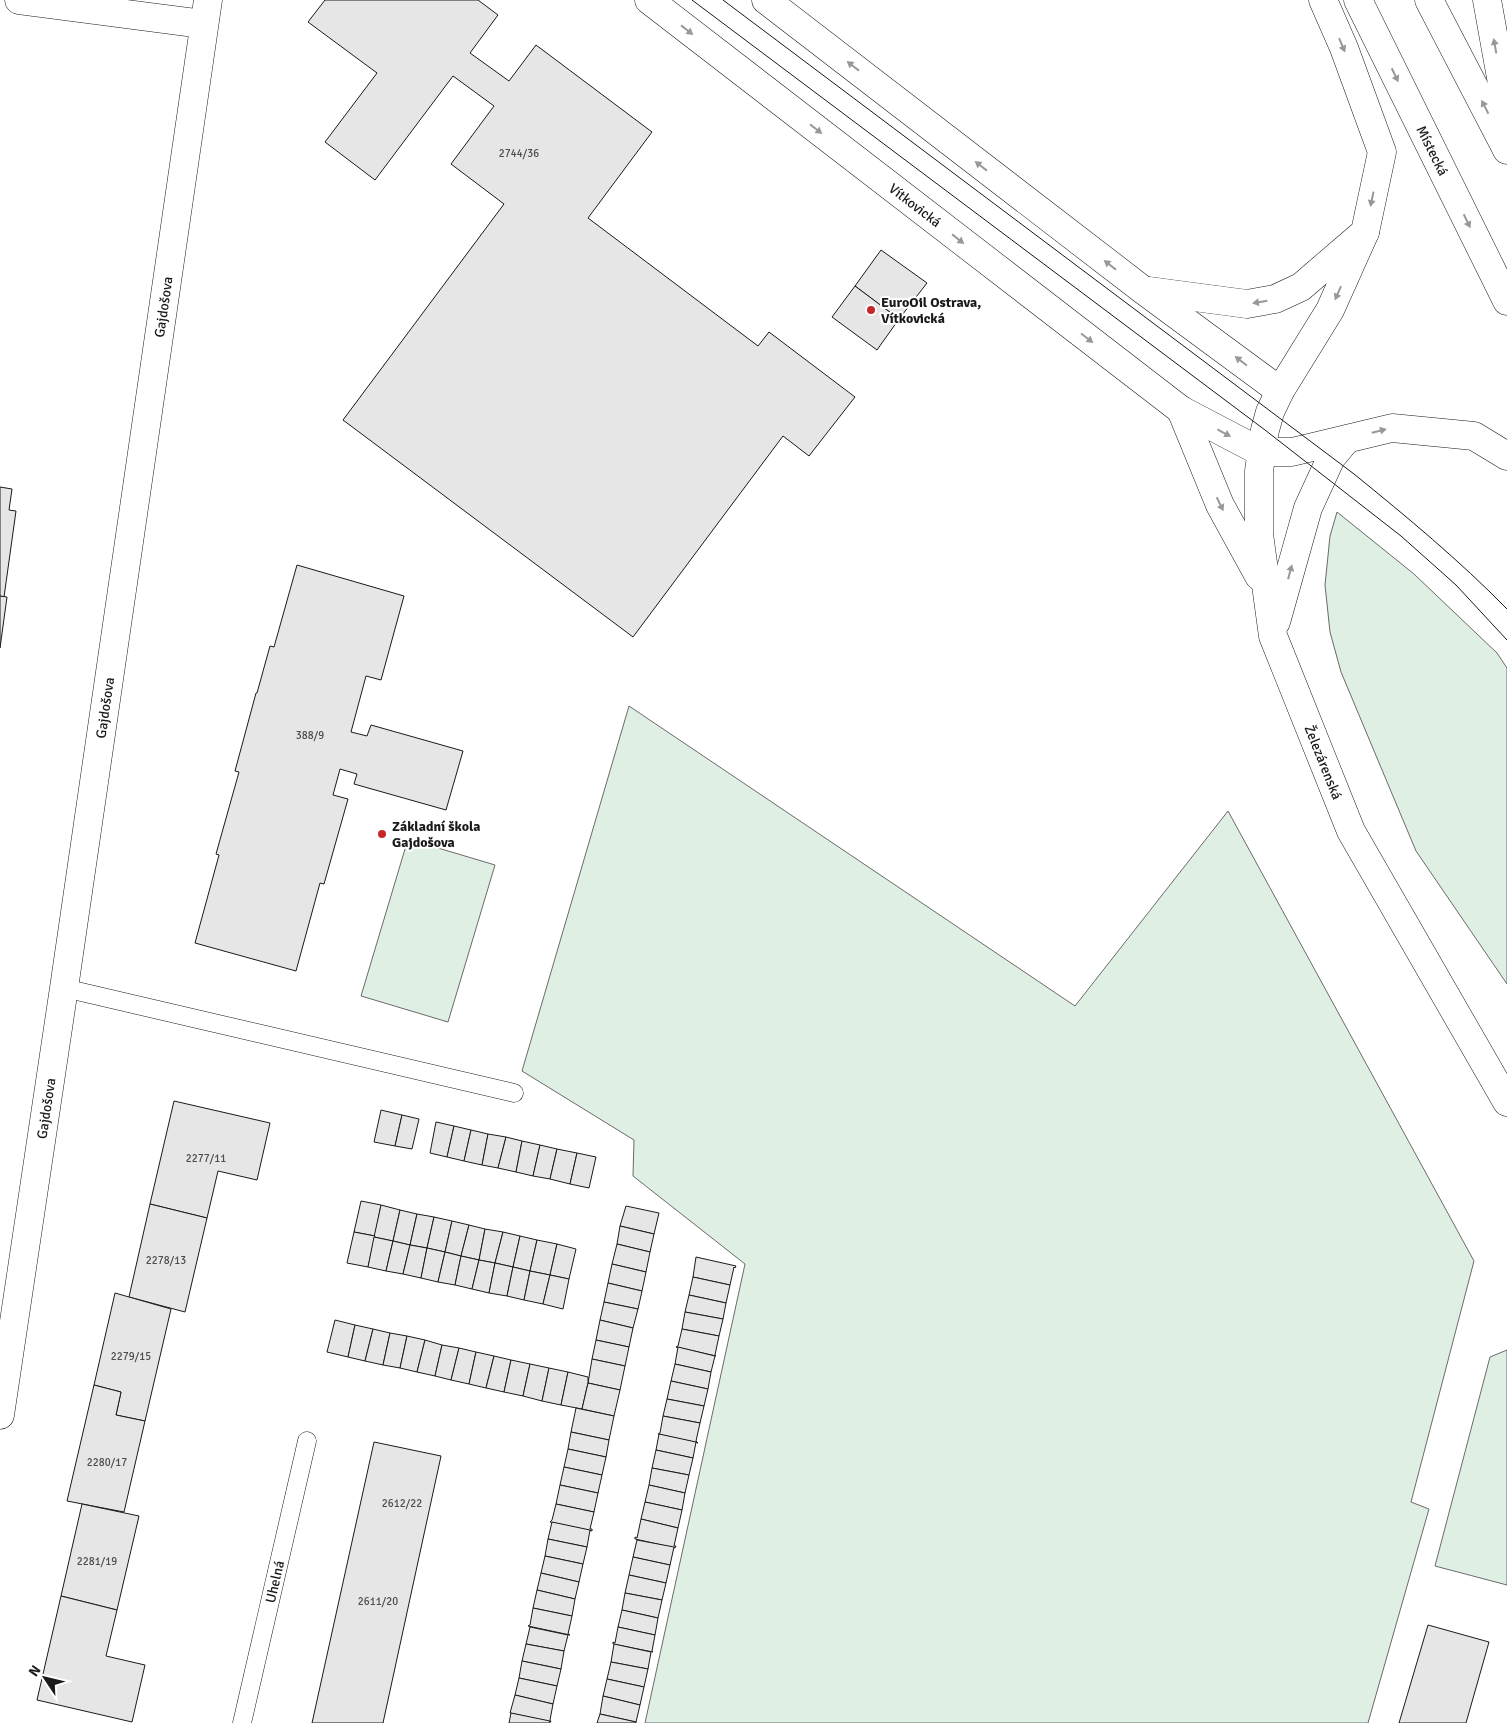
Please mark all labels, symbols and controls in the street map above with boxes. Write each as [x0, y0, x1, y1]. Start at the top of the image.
one-way arrow [680, 24, 693, 35]
one-way arrow [1491, 37, 1499, 53]
one-way arrow [1339, 38, 1347, 52]
one-way arrow [847, 61, 860, 72]
one-way arrow [1391, 68, 1399, 82]
one-way arrow [1481, 99, 1489, 114]
street label: Místecká [1413, 123, 1452, 179]
one-way arrow [809, 124, 822, 135]
house number: 2744/36 [499, 147, 539, 160]
one-way arrow [975, 160, 988, 171]
street label: Vítkovická [885, 180, 944, 231]
one-way arrow [1368, 191, 1376, 206]
one-way arrow [1463, 213, 1472, 228]
one-way arrow [951, 234, 964, 245]
one-way arrow [1104, 259, 1117, 270]
street label: Gajdošova [151, 275, 177, 339]
one-way arrow [1333, 286, 1341, 300]
place label: EuroOil Ostrava, Vítkovická [881, 294, 981, 327]
one-way arrow [1251, 298, 1267, 306]
marker: EuroOil Ostrava, Vítkovická [865, 304, 877, 316]
one-way arrow [1080, 333, 1093, 344]
one-way arrow [1235, 356, 1248, 367]
one-way arrow [1372, 427, 1387, 435]
one-way arrow [1217, 429, 1232, 437]
one-way arrow [1215, 496, 1224, 511]
one-way arrow [1286, 564, 1294, 579]
street label: Gajdošova [92, 676, 118, 739]
street label: Železárenská [1301, 723, 1346, 802]
house number: 388/9 [296, 729, 324, 742]
place label: Základní škola Gajdošova [392, 818, 481, 851]
marker: Základní škola Gajdošova [376, 828, 388, 840]
street label: Gajdošova [33, 1077, 59, 1140]
house number: 2277/11 [186, 1152, 226, 1165]
house number: 2278/13 [146, 1254, 186, 1267]
house number: 2279/15 [111, 1350, 151, 1363]
house number: 2280/17 [87, 1456, 127, 1469]
house number: 2612/22 [382, 1497, 422, 1510]
house number: 2281/19 [77, 1555, 117, 1568]
street label: Uhelná [262, 1559, 288, 1605]
house number: 2611/20 [358, 1595, 398, 1608]
north arrow [20, 1653, 70, 1703]
text: N [25, 1662, 45, 1680]

